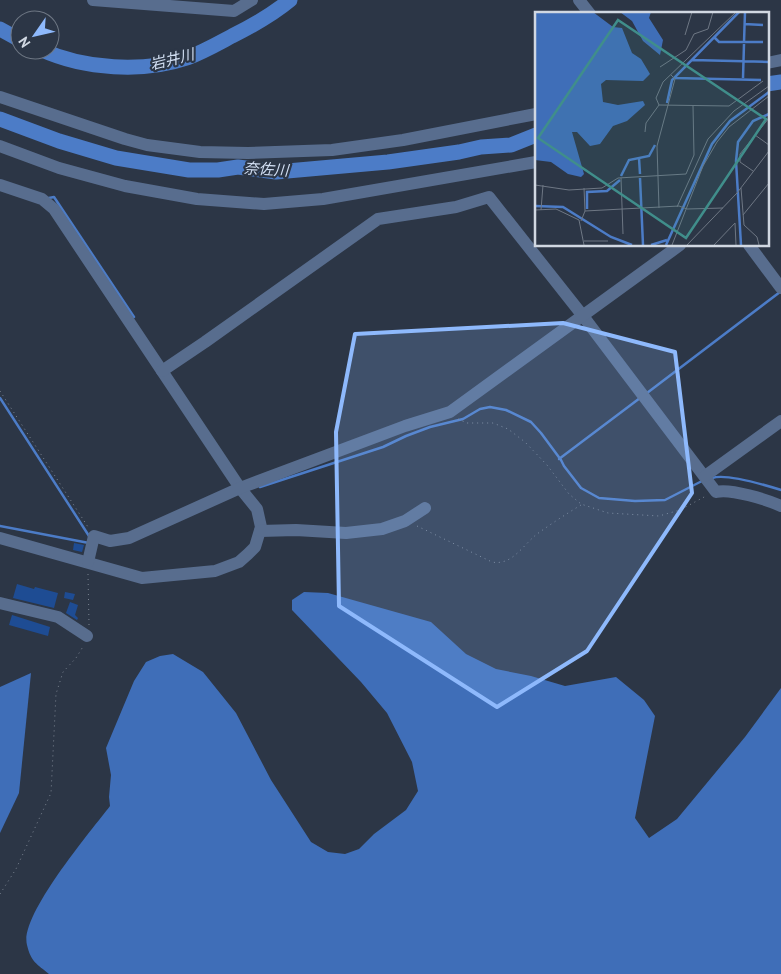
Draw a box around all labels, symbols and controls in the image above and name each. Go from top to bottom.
north arrow [10,10,60,60]
inset map [535,12,768,246]
text: N [14,33,34,51]
water label: 岩井川 [148,44,198,74]
water label: 奈佐川 [243,158,291,180]

